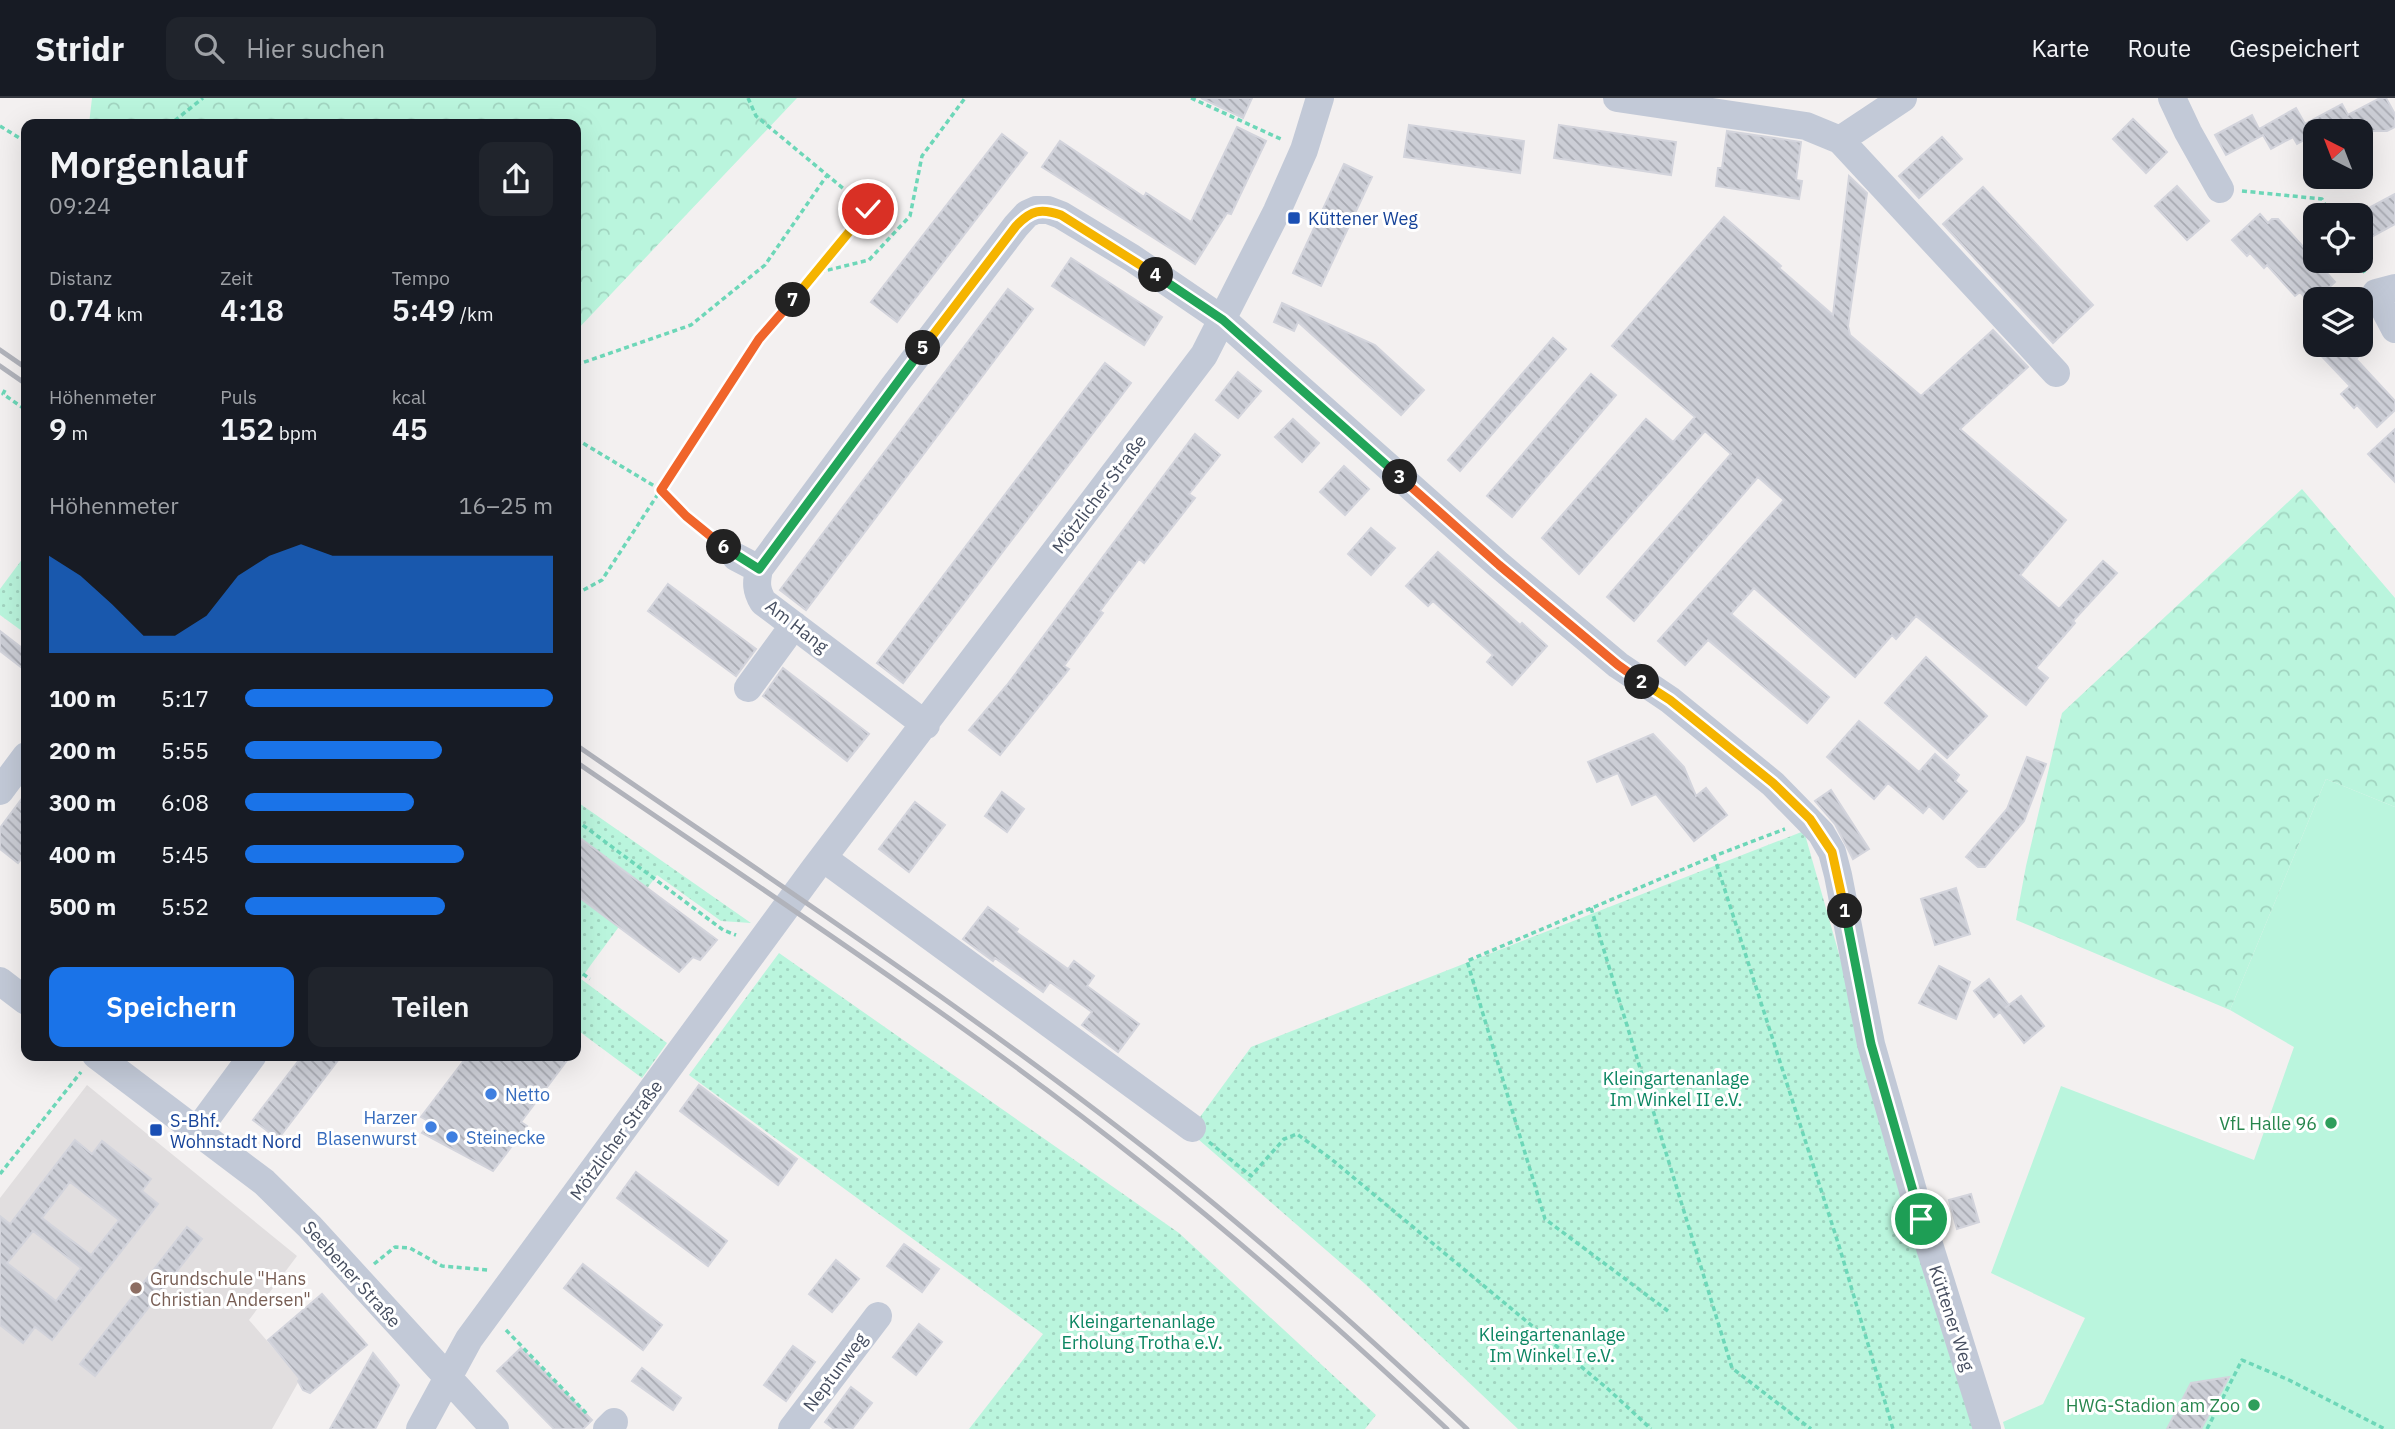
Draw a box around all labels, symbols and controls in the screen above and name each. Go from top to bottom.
search box [166,17,656,80]
text: Stridr [35,27,124,70]
icon: search [190,29,228,67]
text: Hier suchen [246,31,385,65]
text: Karte [2031,32,2090,64]
text: Route [2128,32,2191,64]
text: Gespeichert [2229,32,2360,64]
north arrow [2303,119,2373,189]
map controls [2303,119,2373,357]
text: Morgenlauf [49,139,248,188]
button: share [479,142,553,216]
pin [838,179,898,239]
text: 09:24 [49,190,111,220]
icon: check [849,190,887,228]
button: locate [2303,203,2373,273]
place label: Küttener Weg [1308,207,1418,230]
marker: Küttener Weg [1286,210,1302,226]
pin: 4 [1138,258,1174,292]
text: 4 [1150,262,1161,286]
text: Distanz [49,266,112,290]
text: Zeit [220,266,253,290]
text: Tempo [392,266,450,290]
pin: 7 [776,282,810,318]
text: 7 [787,287,798,311]
button: layers [2303,287,2373,357]
text: 0.74 [49,290,112,329]
text: 4:18 [220,290,284,329]
text: 5:49 [392,290,455,329]
text: km [112,302,143,326]
text: /km [455,302,494,326]
pin: 5 [906,330,940,366]
text: 5 [917,335,928,359]
text: Höhenmeter [49,385,156,409]
text: Puls [220,385,257,409]
text: kcal [392,385,426,409]
text: 9 [49,409,67,448]
text: 152 [220,409,274,448]
text: 45 [392,409,428,448]
text: m [67,421,88,445]
text: bpm [274,421,317,445]
street label: Mötzlicher Straße [1047,430,1151,558]
pin: 3 [1382,460,1418,494]
text: 3 [1394,464,1405,488]
text: Höhenmeter [49,490,179,520]
text: 16–25 m [459,490,553,520]
pin: 6 [706,530,742,564]
text: 6 [718,534,729,558]
street label: Am Hang [761,594,833,658]
pin: 2 [1624,664,1660,700]
text: 2 [1636,669,1647,693]
text: 100 m [49,683,116,713]
text: 5:17 [161,683,209,713]
text: 200 m [49,735,116,765]
text: 5:55 [161,735,209,765]
text: 300 m [49,787,116,817]
text: 6:08 [161,787,209,817]
text: 400 m [49,839,116,869]
text: 5:45 [161,839,209,869]
text: 500 m [49,891,116,921]
text: 5:52 [161,891,209,921]
pin: 1 [1828,894,1862,928]
text: 1 [1839,898,1850,922]
button: Speichern [49,967,294,1047]
button: Teilen [308,967,553,1047]
park label: Kleingartenanlage Im Winkel II e.V. [1603,1067,1749,1111]
street label: Mötzlicher Straße [565,1075,667,1205]
place label: Netto [505,1083,550,1106]
marker: Netto [483,1086,499,1102]
place label: Harzer Blasenwurst [316,1106,417,1150]
place label: S-Bhf. Wohnstadt Nord [170,1109,302,1153]
place label: VfL Halle 96 [2219,1112,2317,1135]
marker: VfL Halle 96 [2323,1115,2339,1131]
marker: Harzer Blasenwurst [423,1119,439,1135]
marker: S-Bhf. Wohnstadt Nord [148,1122,164,1138]
place label: Steinecke [466,1126,545,1149]
marker: Steinecke [444,1129,460,1145]
pin [1891,1189,1951,1249]
icon: arrive [1902,1200,1940,1238]
street label: Seebener Straße [298,1216,406,1332]
street label: Küttener Weg [1924,1262,1980,1374]
place label: Grundschule "Hans Christian Andersen" [150,1267,311,1311]
marker: Grundschule "Hans Christian Andersen" [128,1280,144,1296]
park label: Kleingartenanlage Erholung Trotha e.V. [1061,1310,1223,1354]
park label: Kleingartenanlage Im Winkel I e.V. [1479,1323,1625,1367]
street label: Neptunweg [798,1328,872,1416]
place label: HWG-Stadion am Zoo [2066,1394,2240,1417]
marker: HWG-Stadion am Zoo [2246,1397,2262,1413]

